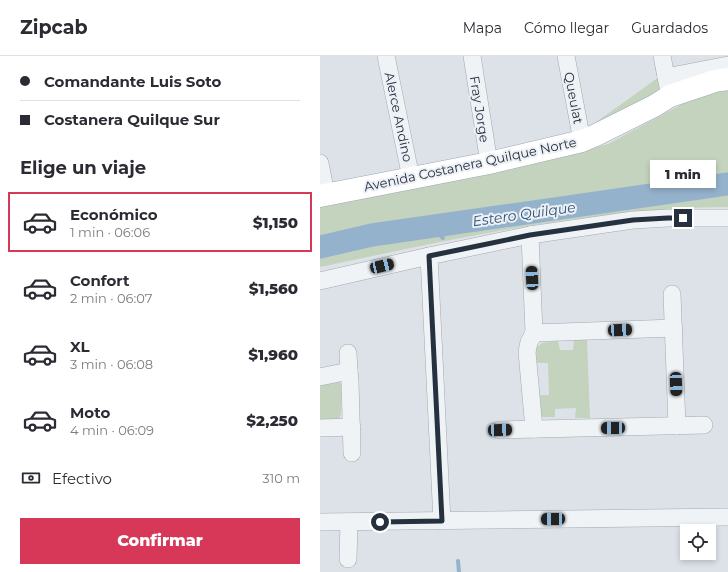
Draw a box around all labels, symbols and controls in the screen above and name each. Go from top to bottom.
text: Zipcab [20,16,88,39]
text: Mapa [463,19,502,37]
text: Cómo llegar [524,19,609,37]
text: Guardados [631,19,708,37]
street label: Alerce Andino [382,71,416,163]
street label: Queulat [561,71,587,125]
text: Comandante Luis Soto [44,72,221,91]
street label: Fray Jorge [467,75,493,144]
text: Costanera Quilque Sur [44,110,220,129]
street label: Avenida Costanera Quilque Norte [362,134,578,194]
text: Elige un viaje [20,157,146,179]
callout: 1 min [650,160,716,188]
text: 1 min [665,166,701,182]
water label: Estero Quilque [471,198,577,230]
icon: car [22,204,58,240]
text: Económico [70,205,158,224]
route end [674,209,692,227]
text: $1,150 [253,213,298,232]
text: 1 min · 06:06 [70,224,150,240]
car [369,257,395,275]
car [525,266,539,290]
icon: car [22,270,58,306]
text: Confort [70,271,130,290]
text: $1,560 [249,279,298,298]
text: 2 min · 06:07 [70,290,152,306]
car [608,323,632,337]
icon: car [22,336,58,372]
text: XL [70,337,89,356]
text: $1,960 [248,345,298,364]
text: 3 min · 06:08 [70,356,153,372]
car [670,372,682,396]
icon: car [22,402,58,438]
text: Moto [70,403,110,422]
text: $2,250 [246,411,298,430]
text: 4 min · 06:09 [70,422,154,438]
car [601,422,625,434]
car [488,424,512,436]
icon: cash [20,467,42,489]
text: Efectivo [52,469,112,488]
text: 310 m [262,470,300,486]
route start [371,513,389,531]
car [541,513,565,525]
button: Confirmar [20,518,300,564]
map controls [680,524,716,560]
button: locate [680,524,716,560]

